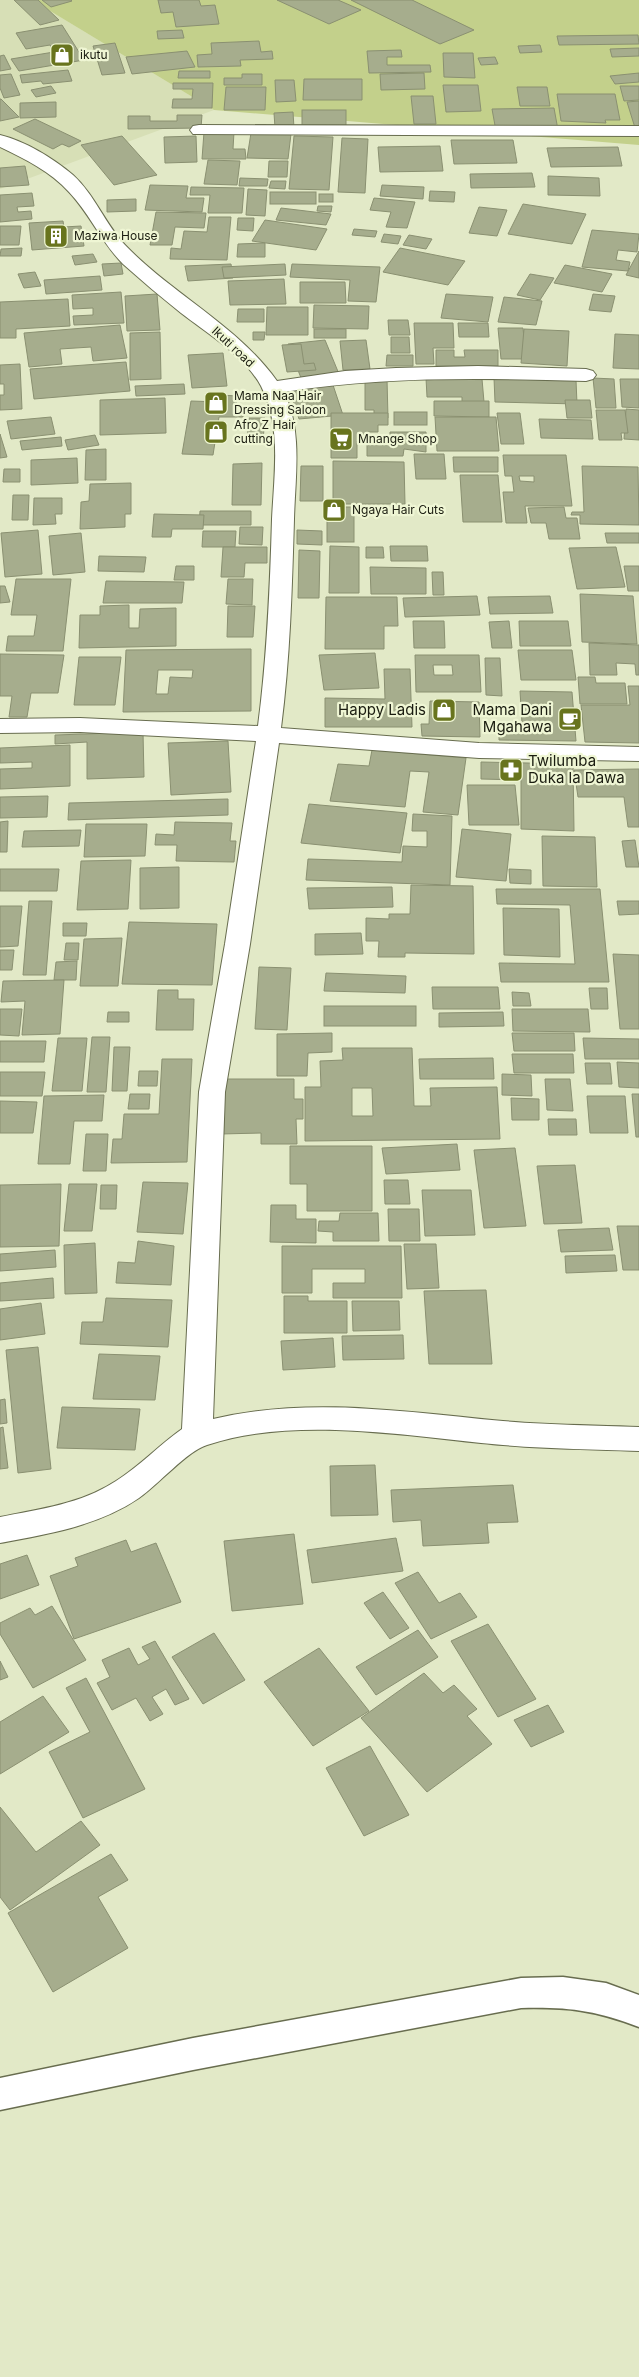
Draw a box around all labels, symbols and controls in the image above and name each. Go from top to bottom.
shop icon: ikutu [49,42,75,68]
place label: ikutu [80,47,108,62]
building icon: Maziwa House [43,223,69,249]
place label: Maziwa House [74,228,158,243]
street label: Ikuti road [209,323,258,370]
place label: Mama Naa Hair Dressing Saloon [234,388,326,417]
shop icon: Mama Naa Hair Dressing Saloon [203,390,229,416]
place label: Afro Z Hair cutting [234,417,296,446]
shop icon: Afro Z Hair cutting [203,419,229,445]
supermarket icon: Mnange Shop [328,426,354,452]
place label: Mnange Shop [358,431,437,446]
shop icon: Ngaya Hair Cuts [321,497,347,523]
place label: Ngaya Hair Cuts [352,502,444,517]
shop icon: Happy Ladis [431,697,457,723]
place label: Happy Ladis [338,700,426,719]
place label: Mama Dani Mgahawa [473,700,552,736]
cafe icon: Mama Dani Mgahawa [557,706,583,732]
place label: Twilumba Duka la Dawa [528,751,625,787]
pharmacy icon: Twilumba Duka la Dawa [498,757,524,783]

